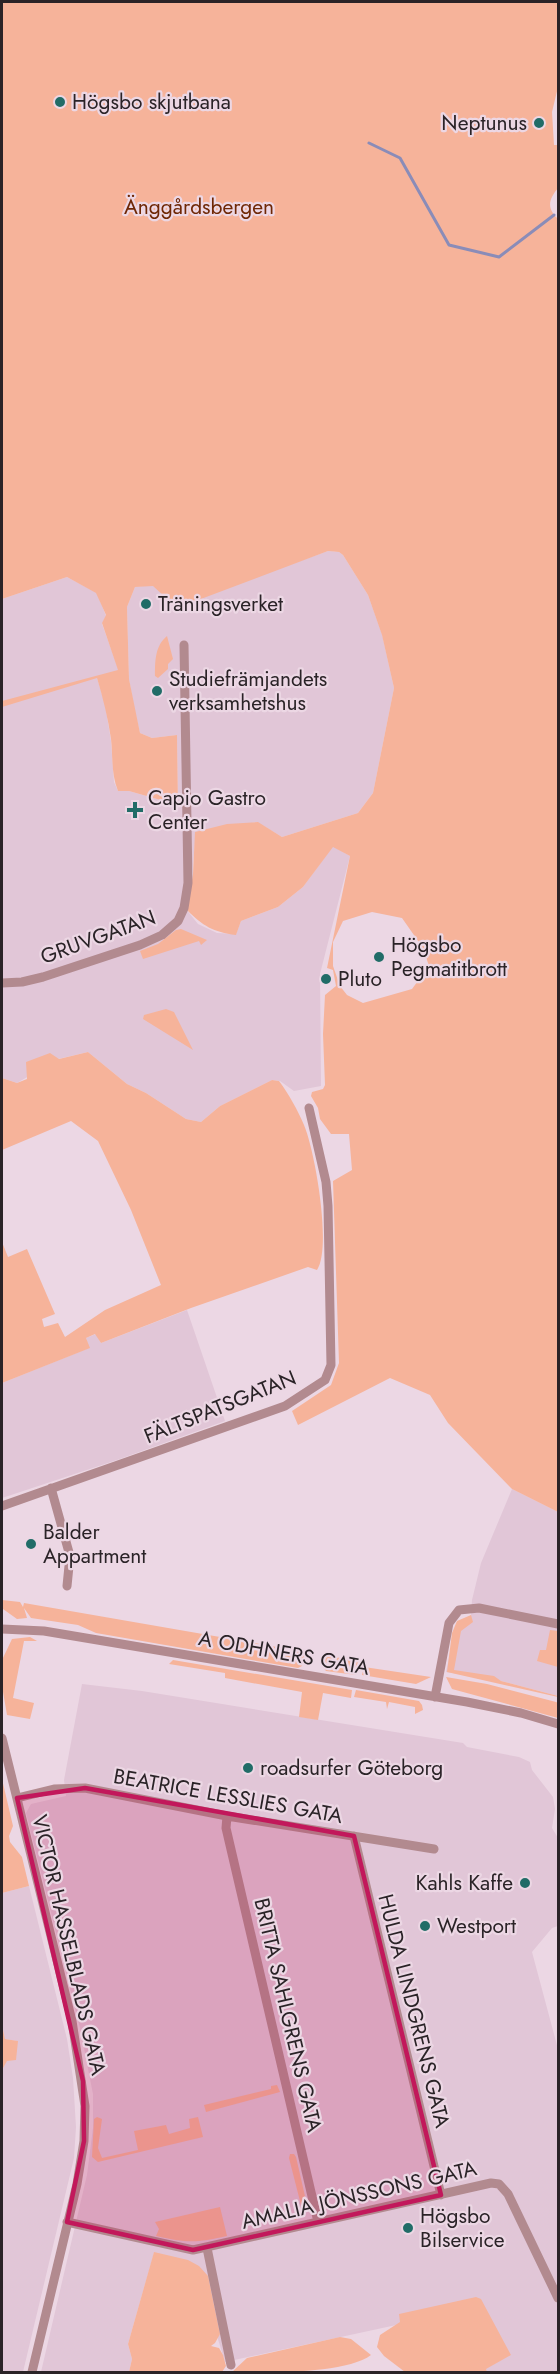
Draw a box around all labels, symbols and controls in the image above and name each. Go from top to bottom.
place label: Högsbo skjutbana [72,87,231,117]
marker: Högsbo skjutbana [53,95,67,109]
place label: Neptunus [441,108,527,138]
marker: Neptunus [532,116,546,130]
park label: Änggårdsbergen [124,192,274,222]
place label: Träningsverket [158,589,283,619]
marker: Träningsverket [139,597,153,611]
place label: Studiefrämjandets verksamhetshus [169,664,327,718]
marker: Studiefrämjandets verksamhetshus [150,684,164,698]
place label: Capio Gastro Center [148,783,266,837]
marker: Capio Gastro Center [126,801,144,819]
street label: GRUVGATAN [36,902,160,972]
place label: Högsbo Pegmatitbrott [391,930,507,984]
marker: Högsbo Pegmatitbrott [372,950,386,964]
place label: Pluto [338,964,382,994]
marker: Pluto [319,972,333,986]
street label: FÄLTSPATSGATAN [139,1363,301,1451]
place label: Balder Appartment [43,1517,146,1571]
marker: Balder Appartment [24,1537,38,1551]
street label: A ODHNERS GATA [196,1623,372,1683]
place label: roadsurfer Göteborg [260,1753,443,1783]
street label: BEATRICE LESSLIES GATA [111,1761,345,1831]
marker: roadsurfer Göteborg [241,1761,255,1775]
street label: VICTOR HASSELBLADS GATA [24,1812,114,2078]
place label: Kahls Kaffe [416,1868,513,1898]
marker: Kahls Kaffe [518,1876,532,1890]
street label: HULDA LINDGRENS GATA [370,1891,458,2131]
street label: BRITTA SAHLGRENS GATA [246,1895,330,2135]
place label: Westport [437,1911,516,1941]
marker: Westport [418,1919,432,1933]
street label: AMALIA JÖNSSONS GATA [238,2153,480,2237]
place label: Högsbo Bilservice [420,2201,505,2255]
marker: Högsbo Bilservice [401,2221,415,2235]

